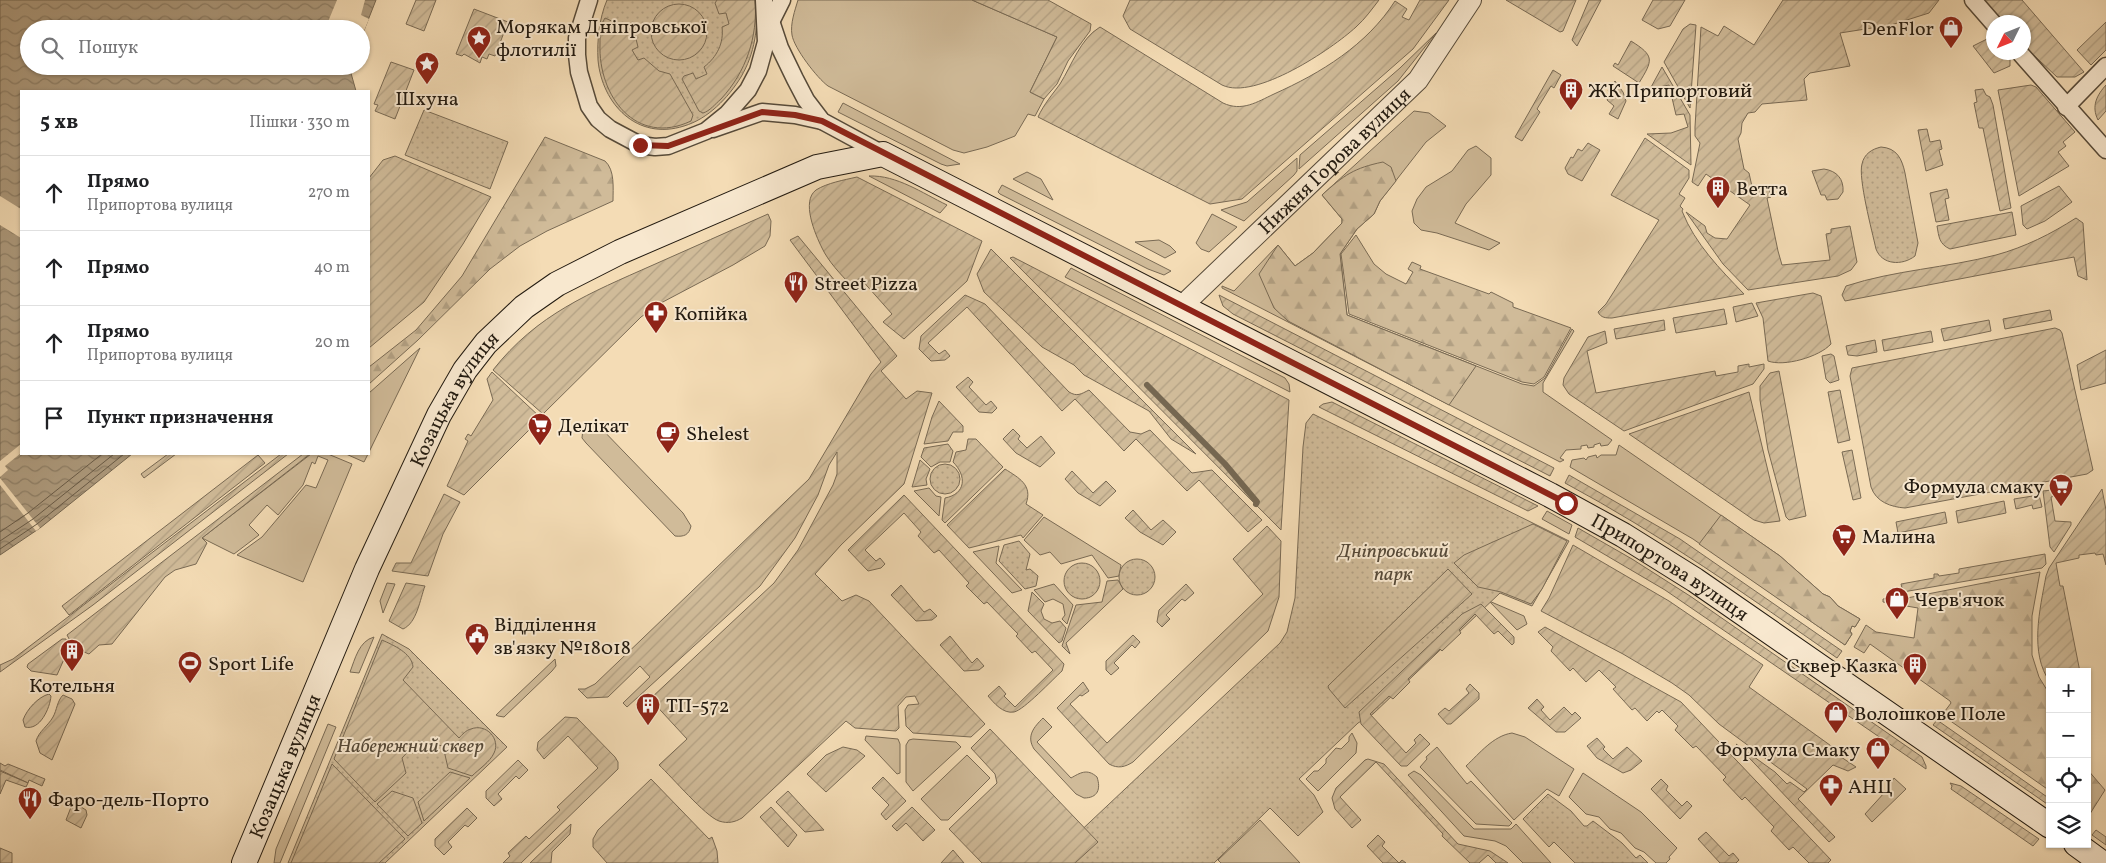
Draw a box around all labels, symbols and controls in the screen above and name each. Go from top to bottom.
place label: Морякам Дніпровської флотилії [496,14,707,65]
shop icon: DenFlor [1938,15,1964,49]
north arrow [1986,15,2031,60]
place label: DenFlor [1862,16,1934,44]
search box [20,20,370,75]
place icon: Морякам Дніпровської флотилії [466,25,492,59]
icon: search [38,34,66,62]
text: Пошук [78,35,138,61]
place icon: Шхуна [414,51,440,85]
building icon: ЖК Припортовий [1558,77,1584,111]
place label: ЖК Припортовий [1588,78,1752,106]
street label: Нижня Горова вулиця [1253,82,1418,242]
place label: Шхуна [395,86,459,114]
text: 5 хв [40,108,78,137]
text: Пішки · 330 m [249,112,350,134]
route end [629,134,652,157]
text: Прямо [87,169,149,195]
building icon: Ветта [1705,175,1731,209]
place label: Ветта [1736,176,1788,204]
icon: ahead [40,179,68,207]
text: 270 m [308,182,350,204]
text: Припортова вулиця [87,195,233,217]
icon: ahead [40,254,68,282]
text: Прямо [87,255,149,281]
text: 40 m [314,257,350,279]
restaurant icon: Street Pizza [783,270,809,304]
place label: Street Pizza [814,271,918,299]
pharmacy icon: Копійка [643,300,669,334]
place label: Копійка [674,301,748,329]
text: Прямо [87,319,149,345]
street label: Козацька вулиця [404,326,506,472]
icon: ahead [40,329,68,357]
text: 20 m [315,332,350,354]
text: Припортова вулиця [87,345,233,367]
icon: arrive [40,404,68,432]
text: Пункт призначення [87,405,273,431]
supermarket icon: Делікат [527,412,553,446]
place label: Делікат [558,413,629,441]
cafe icon: Shelest [655,420,681,454]
place label: Shelest [686,421,749,449]
supermarket icon: Формула смаку [2048,473,2074,507]
place label: Формула смаку [1904,474,2044,502]
route start [1555,492,1578,515]
street label: Припортова вулиця [1585,508,1754,629]
supermarket icon: Малина [1831,523,1857,557]
place label: Малина [1862,524,1936,552]
park label: Дніпровський парк [1335,538,1449,589]
shop icon: Черв'ячок [1884,586,1910,620]
place label: Черв'ячок [1914,587,2005,615]
place label: Відділення зв'язку №18018 [494,612,631,663]
public building icon: Відділення зв'язку №18018 [464,622,490,656]
building icon: Котельня [59,638,85,672]
sports icon: Sport Life [177,650,203,684]
place label: Sport Life [208,651,294,679]
building icon: Сквер Казка [1902,652,1928,686]
place label: Сквер Казка [1786,653,1898,681]
map controls [2046,668,2091,848]
button: + [2046,668,2091,713]
place label: Котельня [29,673,115,701]
street label: Козацька вулиця [244,690,329,843]
building icon: ТП-572 [635,692,661,726]
place label: ТП-572 [666,693,729,721]
shop icon: Волошкове Поле [1823,700,1849,734]
place label: Волошкове Поле [1854,701,2006,729]
button: − [2046,713,2091,758]
park label: Набережний сквер [337,733,484,761]
shop icon: Формула Смаку [1865,736,1891,770]
place label: Формула Смаку [1716,737,1860,765]
button: locate [2046,758,2091,803]
pharmacy icon: АНЦ [1818,773,1844,807]
place label: АНЦ [1848,774,1893,802]
restaurant icon: Фаро-дель-Порто [17,786,43,820]
place label: Фаро-дель-Порто [48,787,209,815]
button: layers [2046,803,2091,848]

